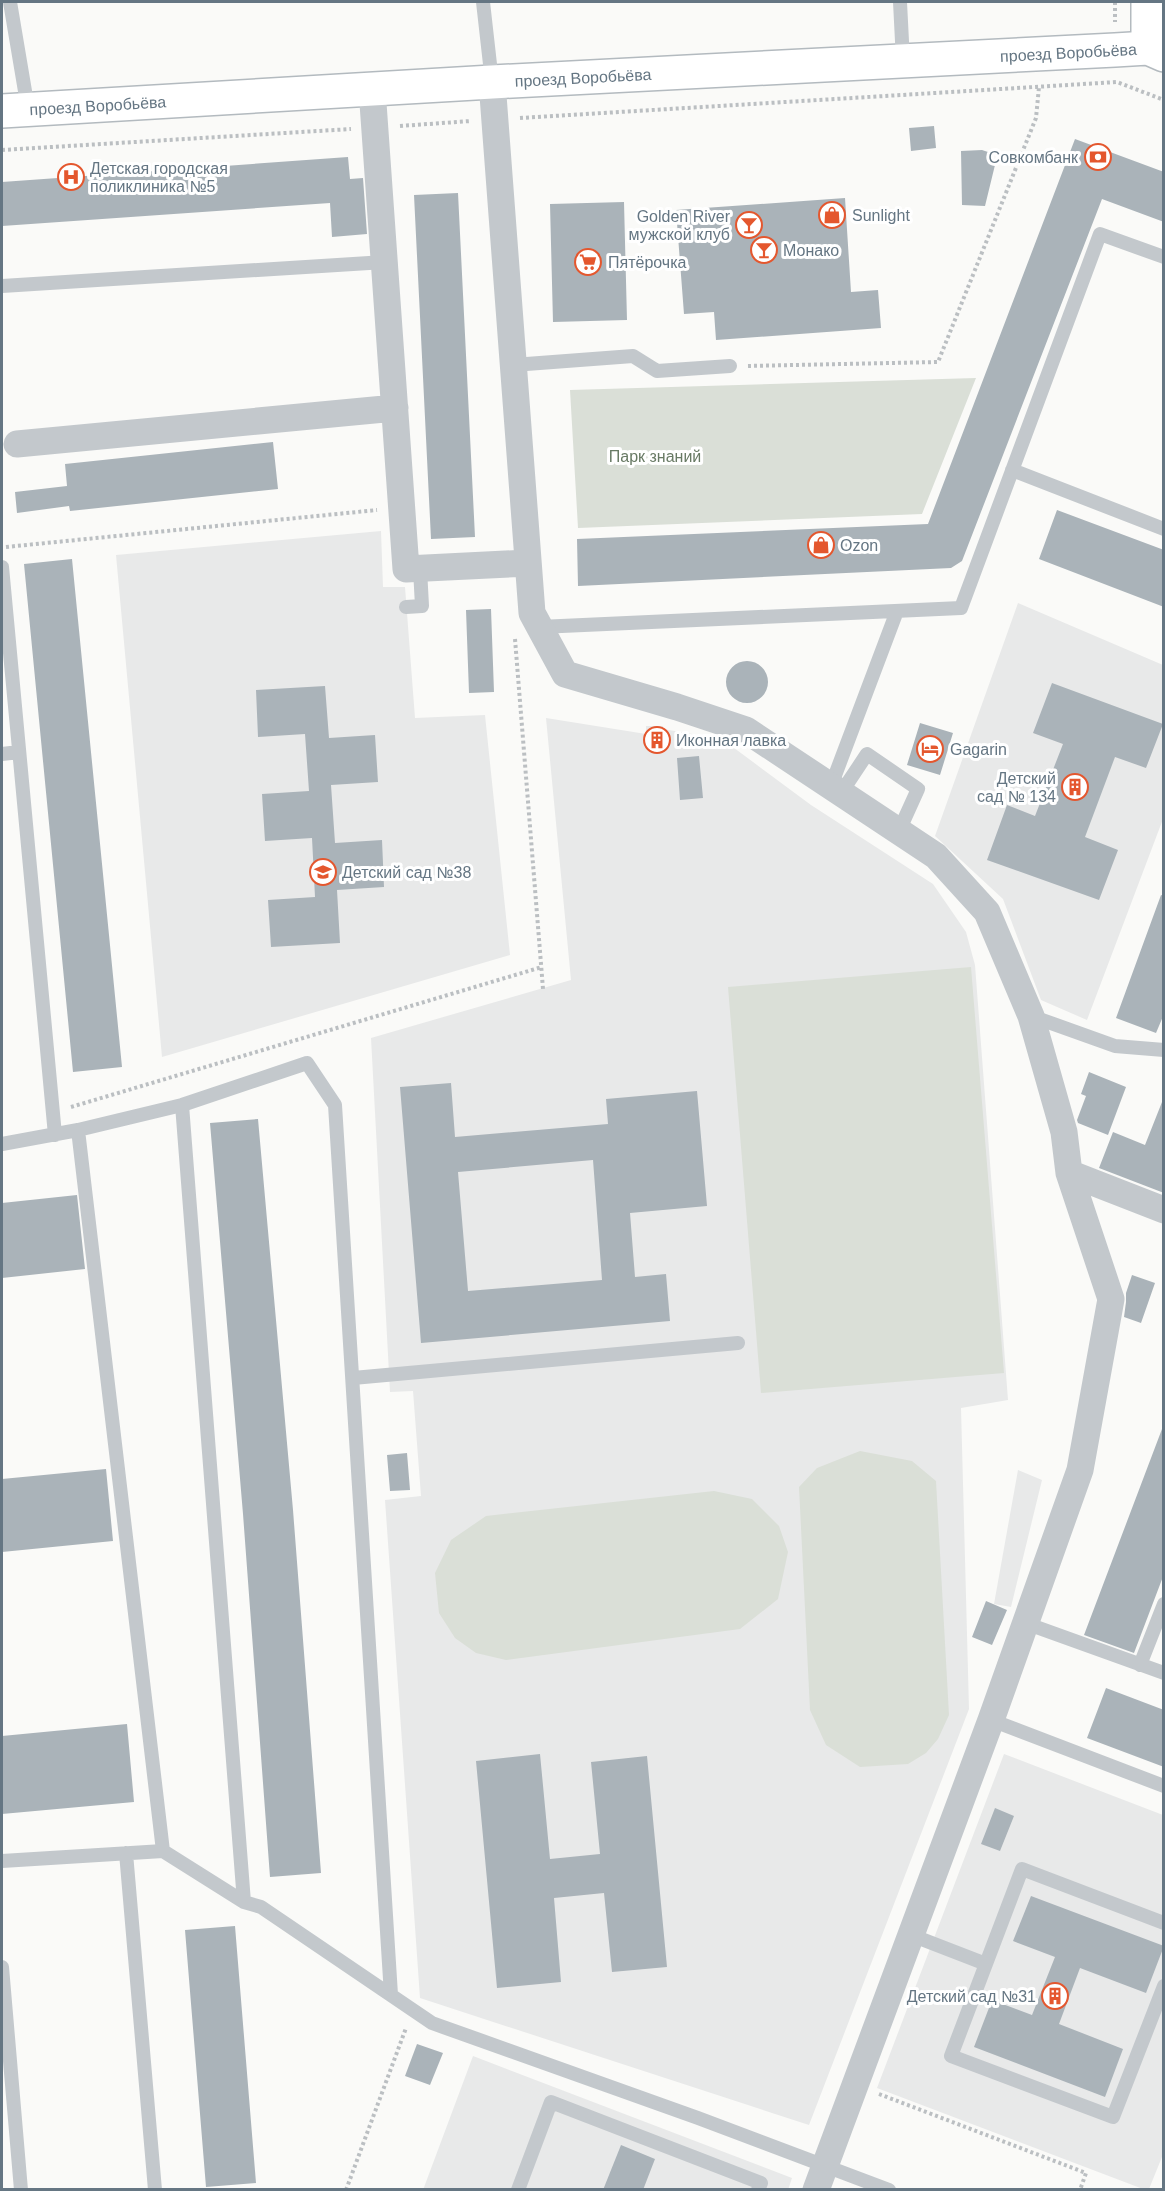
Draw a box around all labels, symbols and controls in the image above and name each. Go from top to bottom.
street label: проезд Воробьёва [1000,41,1137,65]
street label: проезд Воробьёва [514,66,652,90]
street label: проезд Воробьёва [29,93,167,118]
bank icon: Совкомбанк [1083,142,1113,172]
place label: Совкомбанк [989,149,1079,166]
place label: Детская городская поликлиника №5 [90,160,228,195]
hospital icon: Детская городская поликлиника №5 [56,162,86,192]
shop icon: Sunlight [817,200,847,230]
place label: Sunlight [852,207,910,224]
place label: Golden River мужской клуб [629,208,731,243]
bar icon: Golden River мужской клуб [734,210,764,240]
bar icon: Монако [749,235,779,265]
place label: Монако [783,242,839,259]
supermarket icon: Пятёрочка [573,247,603,277]
place label: Пятёрочка [608,254,687,271]
park label: Парк знаний [609,448,701,465]
shop icon: Ozon [806,530,836,560]
place label: Ozon [840,537,878,554]
building icon: Иконная лавка [642,725,672,755]
place label: Иконная лавка [676,732,786,749]
hotel icon: Gagarin [915,734,945,764]
place label: Gagarin [950,741,1007,758]
place label: Детский сад № 134 [977,770,1056,805]
building icon: Детский сад № 134 [1060,772,1090,802]
school or university icon: Детский сад №38 [308,857,338,887]
place label: Детский сад №38 [342,864,471,881]
building icon: Детский сад №31 [1040,1981,1070,2011]
place label: Детский сад №31 [907,1988,1036,2005]

